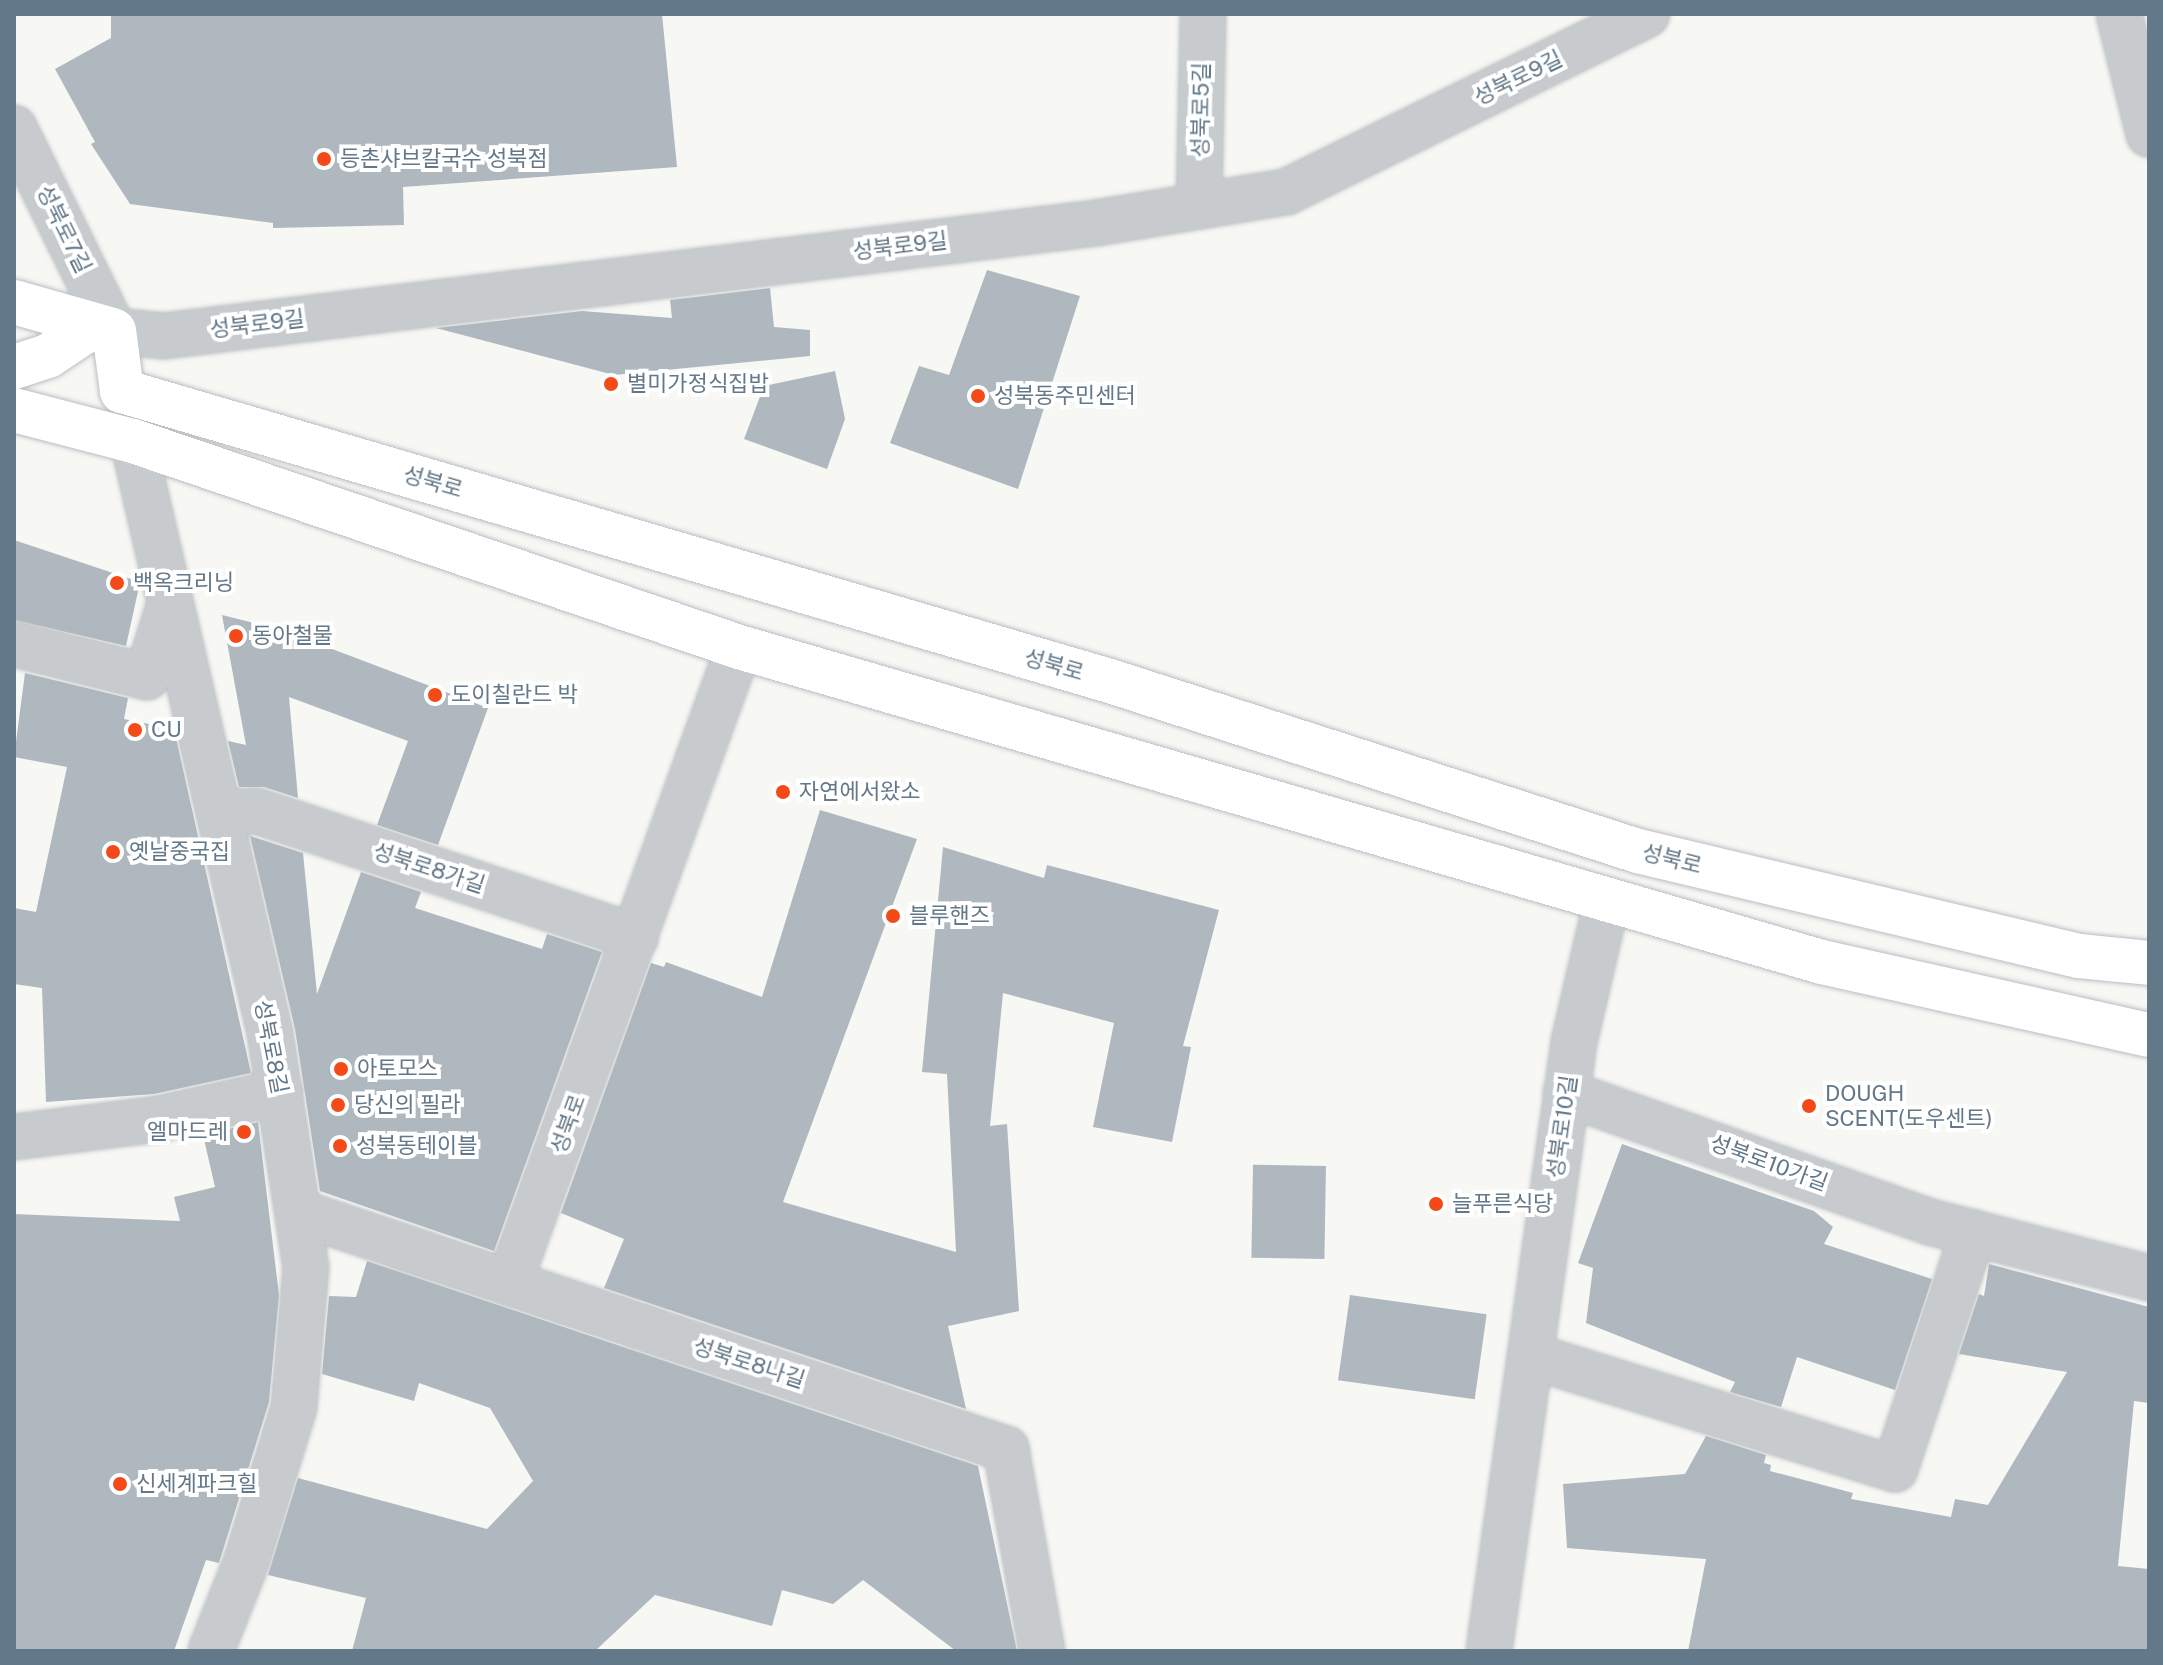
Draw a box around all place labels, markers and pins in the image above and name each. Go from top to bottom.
place label: 등촌샤브칼국수 성북점 [340,146,548,172]
marker: 등촌샤브칼국수 성북점 [315,150,333,168]
place label: 별미가정식집밥 [627,371,769,397]
marker: 별미가정식집밥 [602,375,620,393]
place label: 성북동주민센터 [994,383,1136,409]
marker: 성북동주민센터 [969,387,987,405]
place label: 백옥크리닝 [133,570,234,596]
marker: 백옥크리닝 [108,574,126,592]
place label: 동아철물 [252,623,333,649]
marker: 동아철물 [227,627,245,645]
place label: 도이칠란드 박 [451,682,578,708]
marker: 도이칠란드 박 [426,686,444,704]
place label: CU [151,717,182,743]
marker: CU [126,721,144,739]
place label: 자연에서왔소 [799,779,920,805]
marker: 자연에서왔소 [774,783,792,801]
place label: 옛날중국집 [129,839,230,865]
marker: 옛날중국집 [104,843,122,861]
place label: 블루핸즈 [909,903,990,929]
marker: 블루핸즈 [884,907,902,925]
place label: 아토모스 [357,1056,438,1082]
marker: 아토모스 [332,1060,350,1078]
place label: DOUGH SCENT(도우센트) [1825,1080,1992,1132]
place label: 당신의 필라 [354,1092,461,1118]
marker: 당신의 필라 [329,1096,347,1114]
marker: DOUGH SCENT(도우센트) [1800,1097,1818,1115]
place label: 엘마드레 [147,1119,228,1145]
marker: 엘마드레 [235,1123,253,1141]
place label: 성북동테이블 [356,1133,477,1159]
marker: 성북동테이블 [331,1137,349,1155]
place label: 늘푸른식당 [1452,1191,1553,1217]
marker: 늘푸른식당 [1427,1195,1445,1213]
place label: 신세계파크힐 [136,1471,257,1497]
marker: 신세계파크힐 [111,1475,129,1493]

